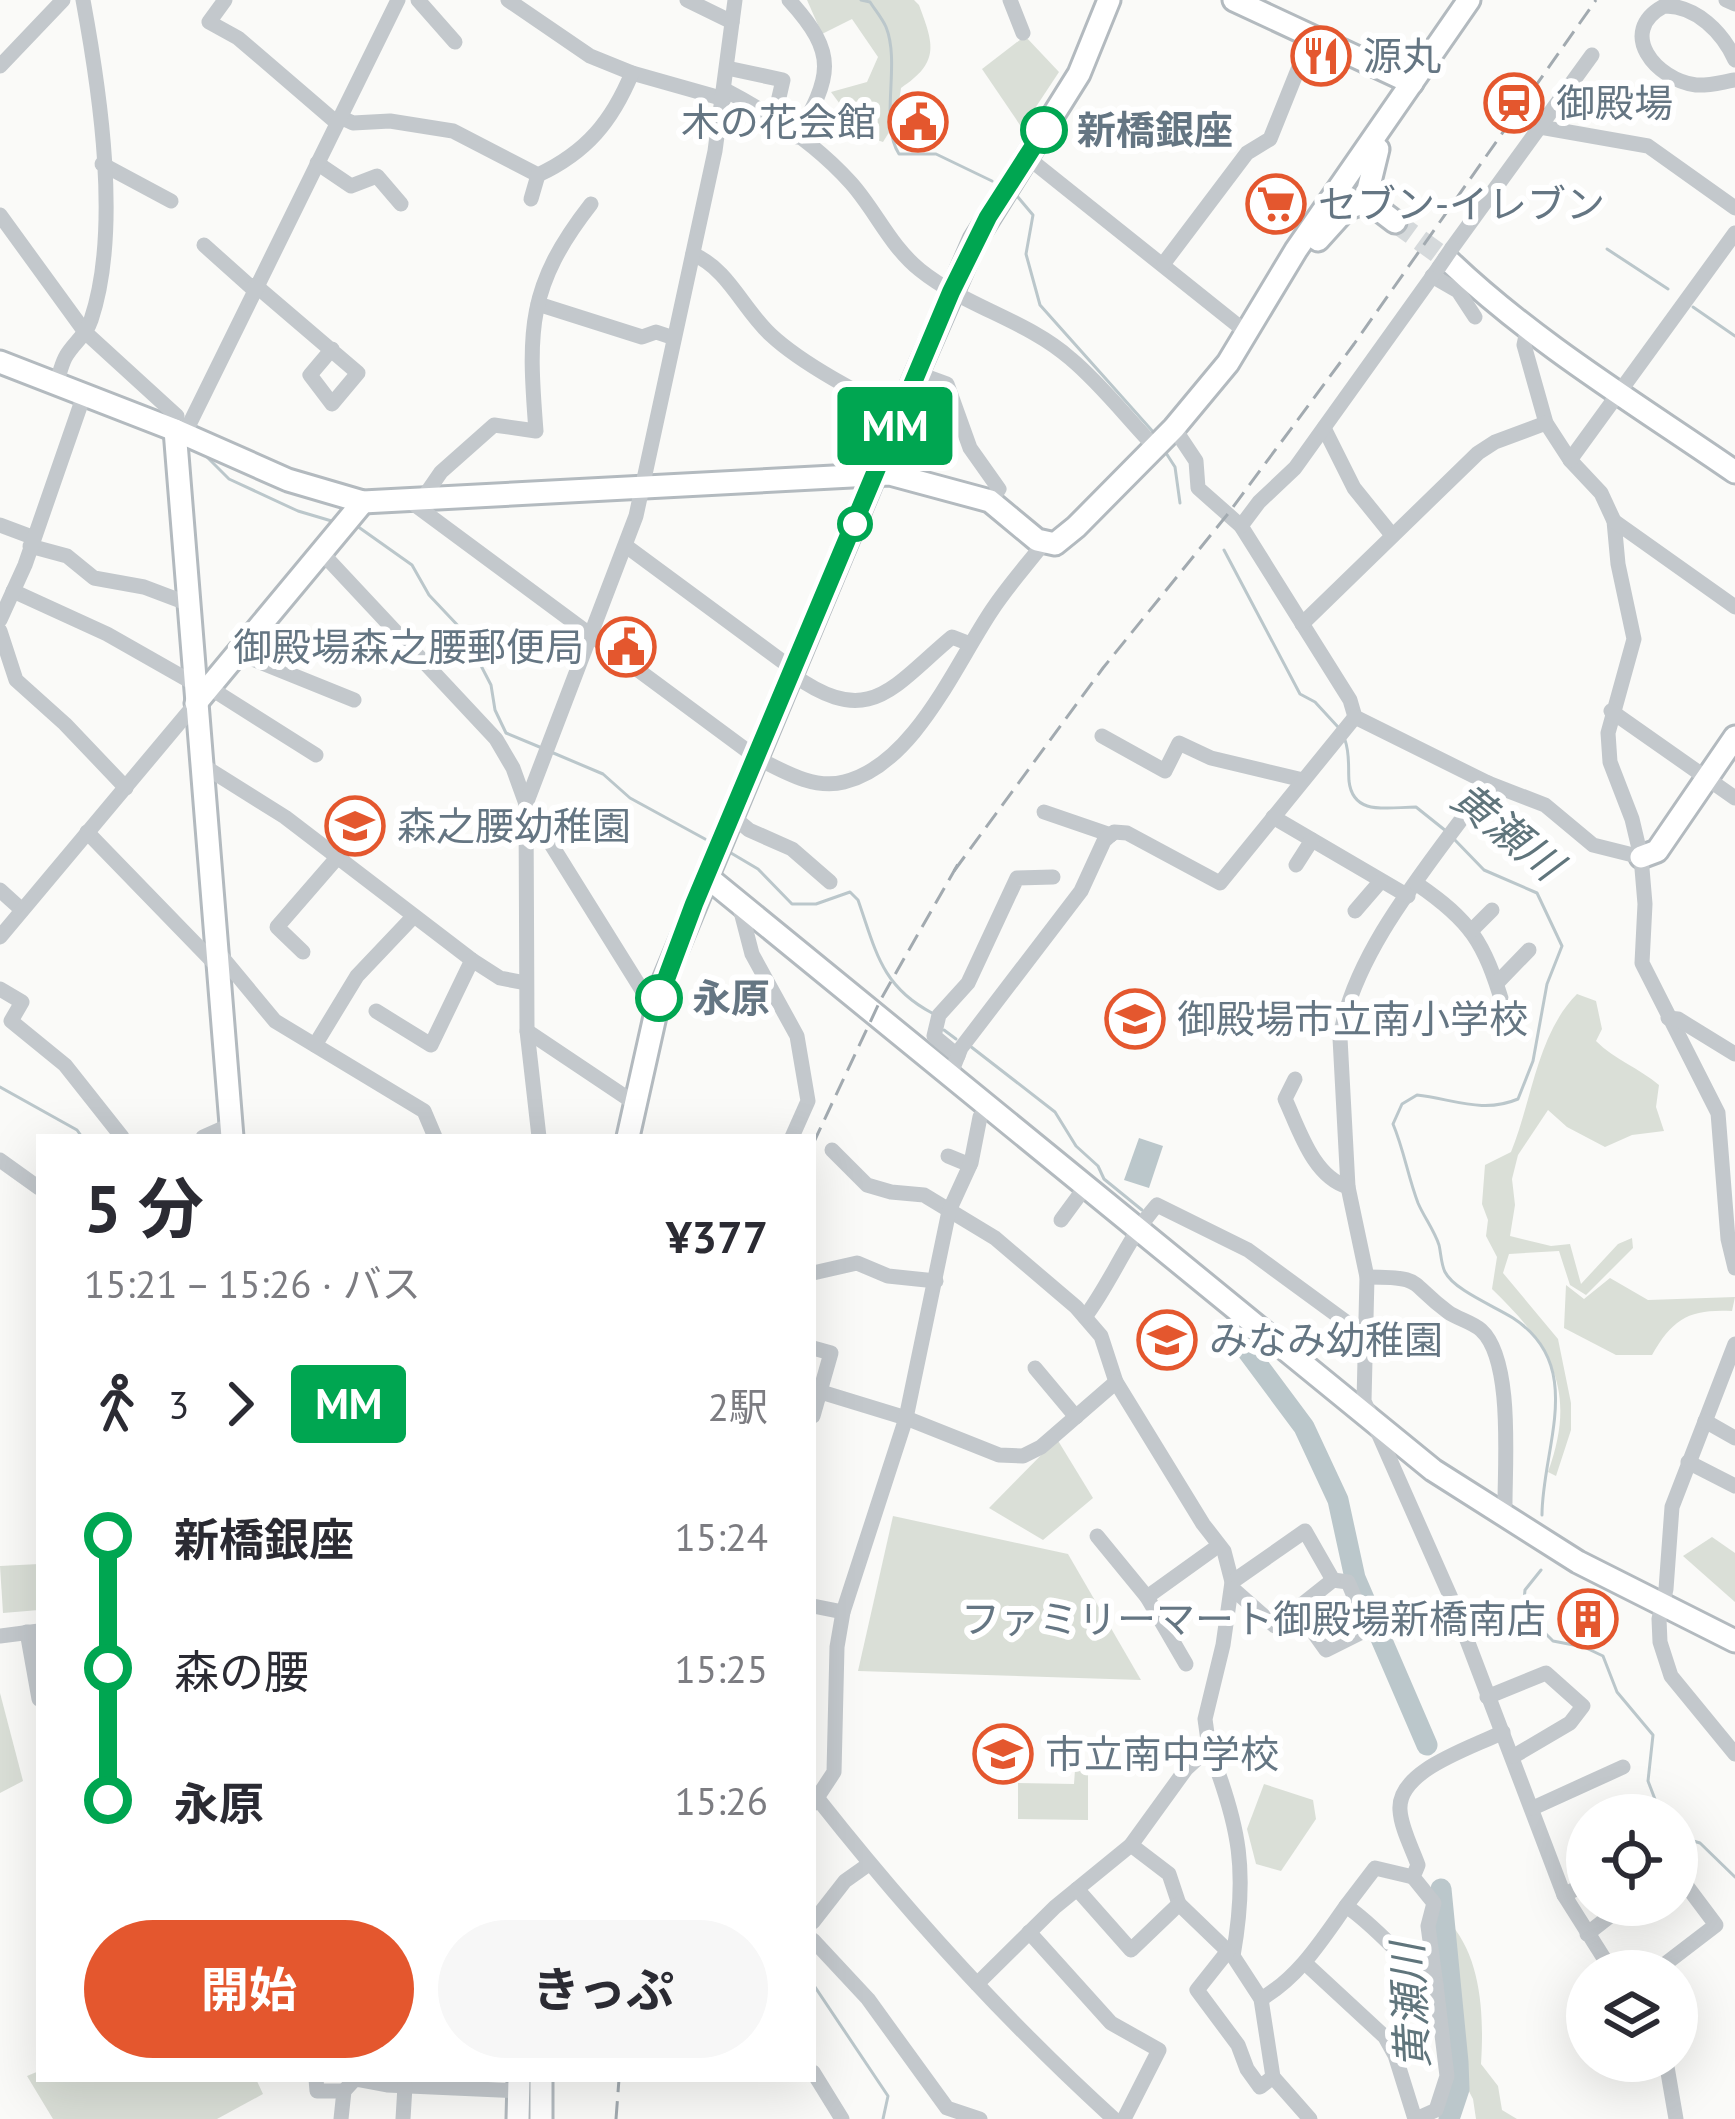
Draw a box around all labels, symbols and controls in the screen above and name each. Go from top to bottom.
restaurant icon: 源丸 [1290,25,1352,87]
place label: 源丸 [1363,30,1441,81]
station icon: 御殿場 [1483,72,1545,134]
place label: 御殿場 [1556,77,1673,128]
public building icon: 木の花会館 [887,91,949,153]
place label: 木の花会館 [681,96,876,147]
place label: 新橋銀座 [1077,104,1233,155]
marker: 新橋銀座 [1022,108,1066,152]
supermarket icon: セブン-イレブン [1245,173,1307,235]
place label: セブン-イレブン [1318,178,1605,229]
line badge: MM [841,387,949,465]
text: MM [861,398,929,453]
unlabelled marker [839,508,871,540]
public building icon: 御殿場森之腰郵便局 [595,616,657,678]
place label: 御殿場森之腰郵便局 [233,621,584,672]
water label: 黄瀬川 [1441,770,1577,894]
school or university icon: 森之腰幼稚園 [324,795,386,857]
place label: 森之腰幼稚園 [397,800,631,851]
place label: 永原 [692,972,770,1023]
marker: 永原 [637,976,681,1020]
school or university icon: 御殿場市立南小学校 [1104,988,1166,1050]
place label: 御殿場市立南小学校 [1177,993,1528,1044]
text: 5 分 [84,1165,204,1250]
text: ¥377 [666,1207,768,1265]
text: 15:21 – 15:26 · バス [84,1258,421,1309]
school or university icon: みなみ幼稚園 [1136,1309,1198,1371]
place label: みなみ幼稚園 [1209,1314,1443,1365]
icon: walk [84,1371,150,1437]
icon: forward [207,1371,273,1437]
text: MM [315,1376,382,1431]
text: 3 [168,1379,189,1430]
text: 2駅 [708,1381,768,1432]
text: 新橋銀座 [174,1510,354,1568]
text: 15:24 [674,1511,768,1562]
building icon: ファミリーマート御殿場新橋南店 [1557,1588,1619,1650]
place label: ファミリーマート御殿場新橋南店 [961,1593,1546,1644]
text: 森の腰 [174,1642,309,1700]
text: 15:25 [674,1643,768,1694]
school or university icon: 市立南中学校 [972,1723,1034,1785]
place label: 市立南中学校 [1045,1728,1279,1779]
text: 永原 [174,1774,264,1832]
text: 15:26 [674,1775,768,1826]
map controls [1566,1794,1698,2082]
button: locate [1566,1794,1698,1926]
button: 開始 [84,1920,414,2058]
button: きっぷ [438,1920,768,2058]
water label: 黄瀬川 [1379,1938,1440,2070]
button: layers [1566,1950,1698,2082]

